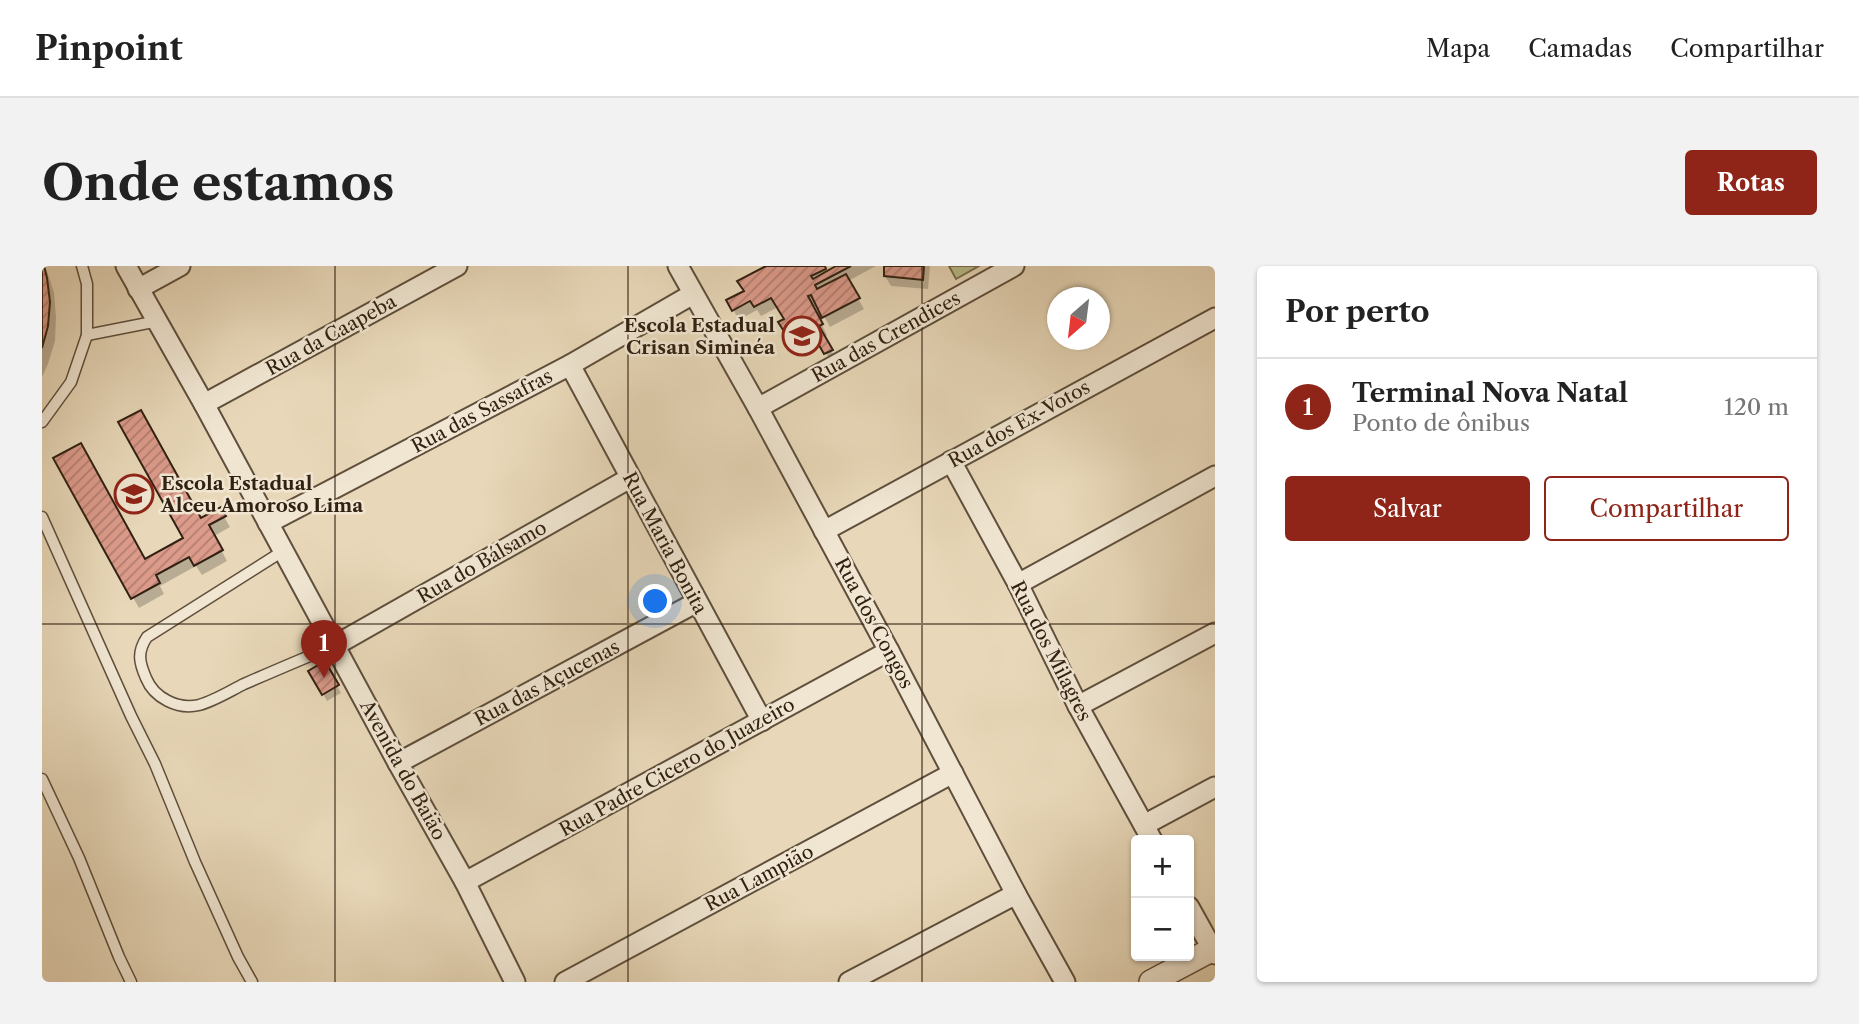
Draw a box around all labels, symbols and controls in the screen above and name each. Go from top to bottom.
text: Pinpoint [35,28,183,69]
text: Mapa [1426,34,1490,63]
text: Camadas [1528,34,1632,63]
text: Compartilhar [1670,34,1824,63]
button: Rotas [1685,150,1817,215]
text: Onde estamos [42,152,394,213]
street label: Rua das Crendices [808,287,964,387]
north arrow [1047,287,1110,350]
street label: Rua da Caapeba [262,290,400,380]
text: Por perto [1285,293,1430,330]
place label: Escola Estadual Crisan Siminéa [624,314,776,359]
school or university icon: Escola Estadual Crisan Siminéa [781,315,823,357]
street label: Rua das Sassafras [408,364,556,458]
street label: Rua dos Ex-Votos [944,375,1094,473]
text: Terminal Nova Natal [1352,377,1628,409]
text: 1 [1303,393,1313,421]
text: 120 m [1724,393,1789,421]
text: Ponto de ônibus [1352,409,1530,437]
street label: Rua Maria Bonita [618,468,712,618]
place label: Escola Estadual Alceu Amoroso Lima [160,472,364,517]
school or university icon: Escola Estadual Alceu Amoroso Lima [113,473,155,515]
button: Salvar [1285,476,1530,541]
button: Compartilhar [1544,476,1789,541]
street label: Rua do Bálsamo [413,516,551,608]
street label: Rua dos Congos [830,554,918,692]
street label: Rua dos Milagres [1006,577,1096,725]
your location [638,584,672,618]
pin: 1 [301,620,347,678]
street label: Rua das Açucenas [470,635,624,731]
street label: Rua Padre Cicero do Juazeiro [555,693,799,841]
street label: Avenida do Baião [355,695,451,844]
map controls [1131,835,1194,961]
button: + [1131,835,1194,898]
street label: Rua Lampião [701,840,817,916]
button: − [1131,898,1194,961]

